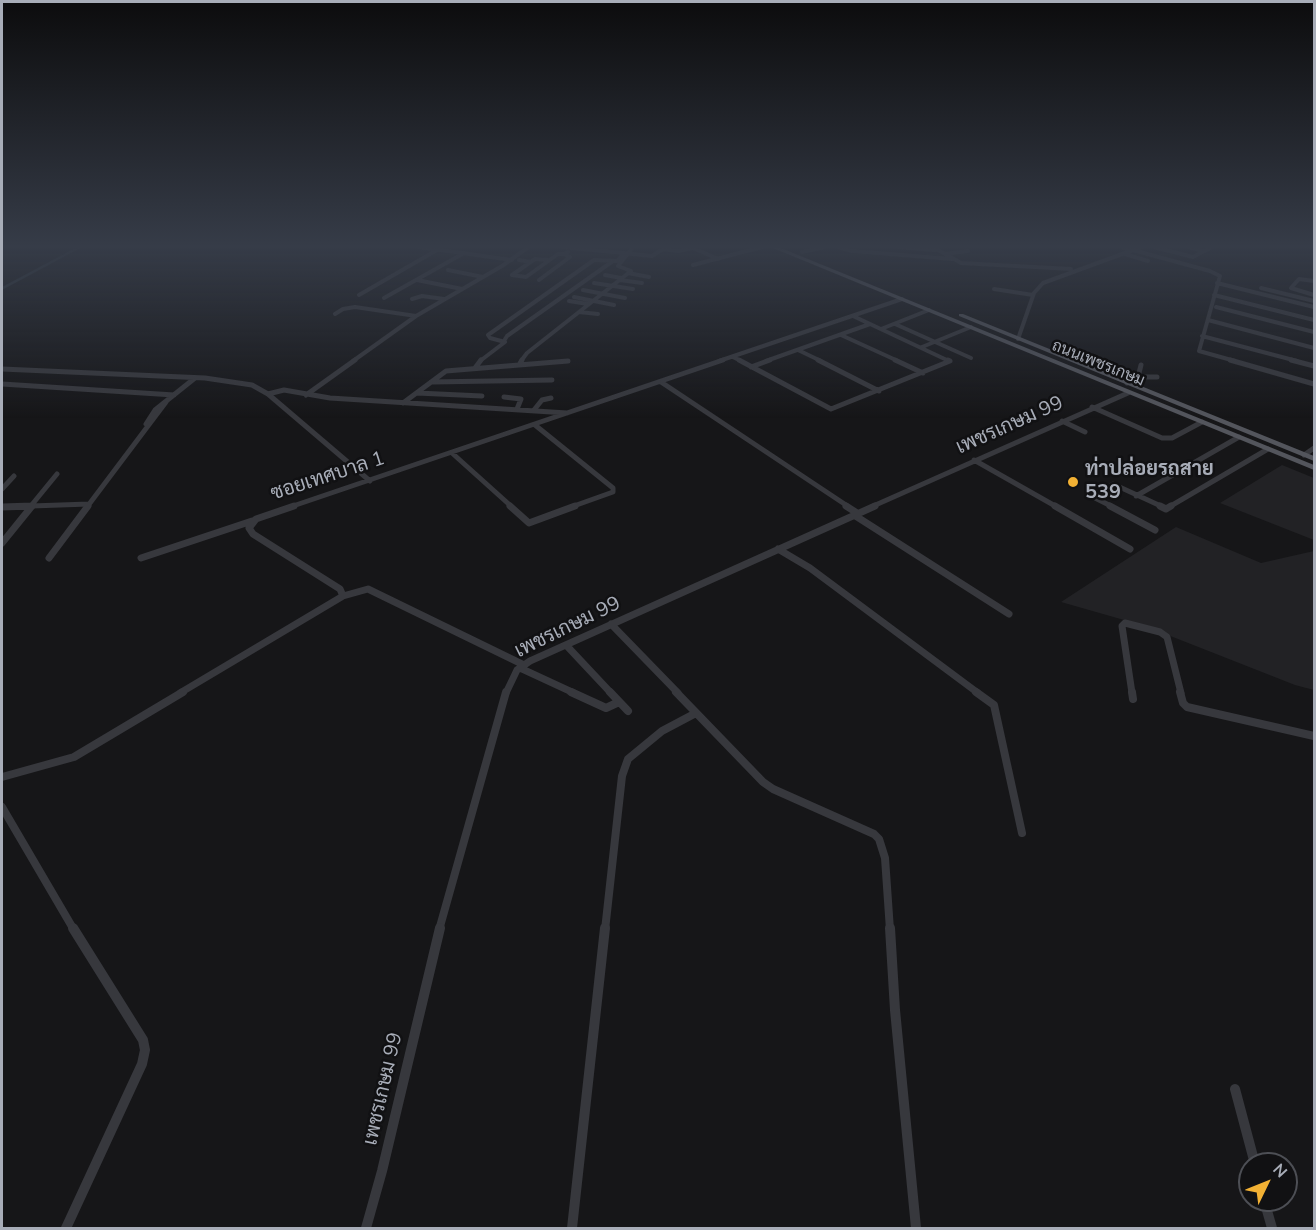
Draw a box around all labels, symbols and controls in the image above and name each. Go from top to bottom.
street label: ถนนเพชรเกษม [1049,337,1147,391]
street label: เพชรเกษม 99 [953,392,1067,460]
street label: ซอยเทศบาล 1 [268,447,388,507]
place label: ท่าปล่อยรถสาย 539 [1085,458,1214,505]
marker: ท่าปล่อยรถสาย 539 [1066,475,1080,489]
street label: เพชรเกษม 99 [511,592,625,664]
street label: เพชรเกษม 99 [359,1030,409,1148]
north arrow [1238,1152,1298,1212]
text: N [1268,1159,1292,1183]

